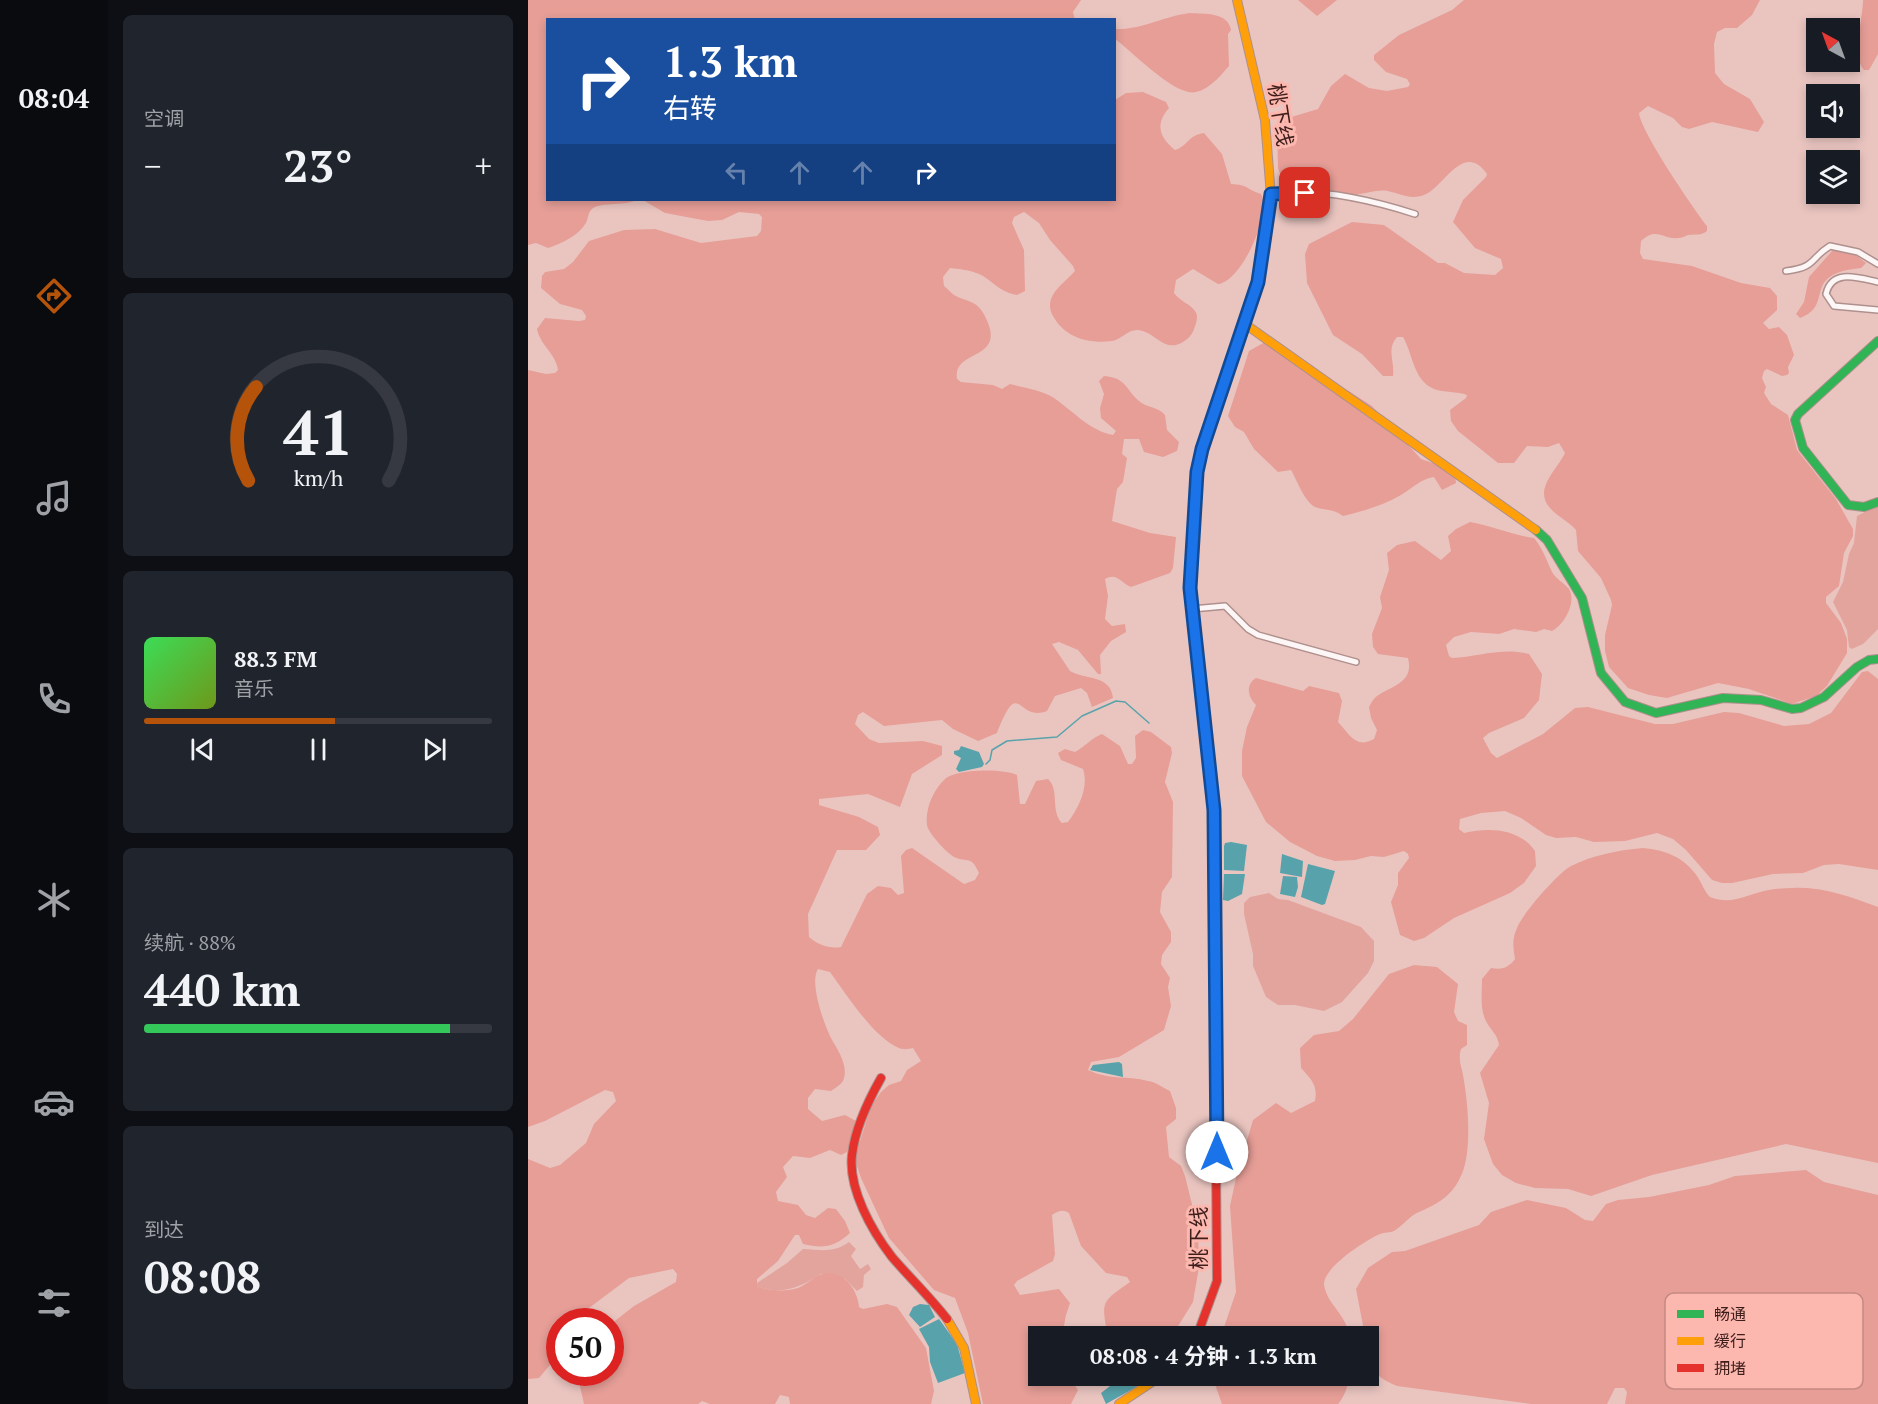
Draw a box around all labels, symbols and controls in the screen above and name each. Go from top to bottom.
north arrow [1806,18,1860,72]
map controls [1806,18,1860,204]
text: 1.3 km [663,33,798,89]
icon: right [564,42,642,120]
text: 08:04 [19,80,89,116]
street label: 桃下线 [1262,82,1300,148]
button: sound [1806,84,1860,138]
text: 右转 [663,90,717,126]
text: 空调 [144,105,184,132]
text: 23° [283,135,353,195]
text: − [144,144,162,187]
text: + [474,144,492,187]
button: layers [1806,150,1860,204]
icon: left [720,156,753,189]
icon: ahead [783,156,816,189]
icon: ahead [846,156,879,189]
icon: right [909,156,942,189]
pin [1279,167,1330,218]
icon: arrive [1288,176,1321,209]
icon: directions [33,275,75,317]
text: 41 [283,390,353,473]
text: km/h [293,465,343,493]
icon: music [33,477,75,519]
text: 88.3 FM [234,644,317,673]
text: 音乐 [234,675,274,702]
icon: phone [33,678,75,720]
icon: previous [186,733,219,766]
icon: pause [302,733,335,766]
icon: next [418,733,451,766]
icon: climate [33,879,75,921]
text: 续航 · 88% [144,929,236,956]
text: 440 km [144,959,300,1019]
icon: car [33,1081,75,1123]
position arrow [1185,1120,1249,1184]
street label: 桃下线 [1184,1207,1212,1270]
text: 到达 [144,1216,184,1243]
text: 08:08 [144,1246,261,1306]
icon: filters [33,1282,75,1324]
legend [1665,1293,1863,1389]
text: 畅通 [1714,1303,1746,1325]
speed limit sign: 50 [546,1308,624,1386]
text: 缓行 [1714,1330,1746,1352]
text: 08:08 · 4 分钟 · 1.3 km [1090,1341,1317,1370]
text: 拥堵 [1714,1357,1746,1379]

